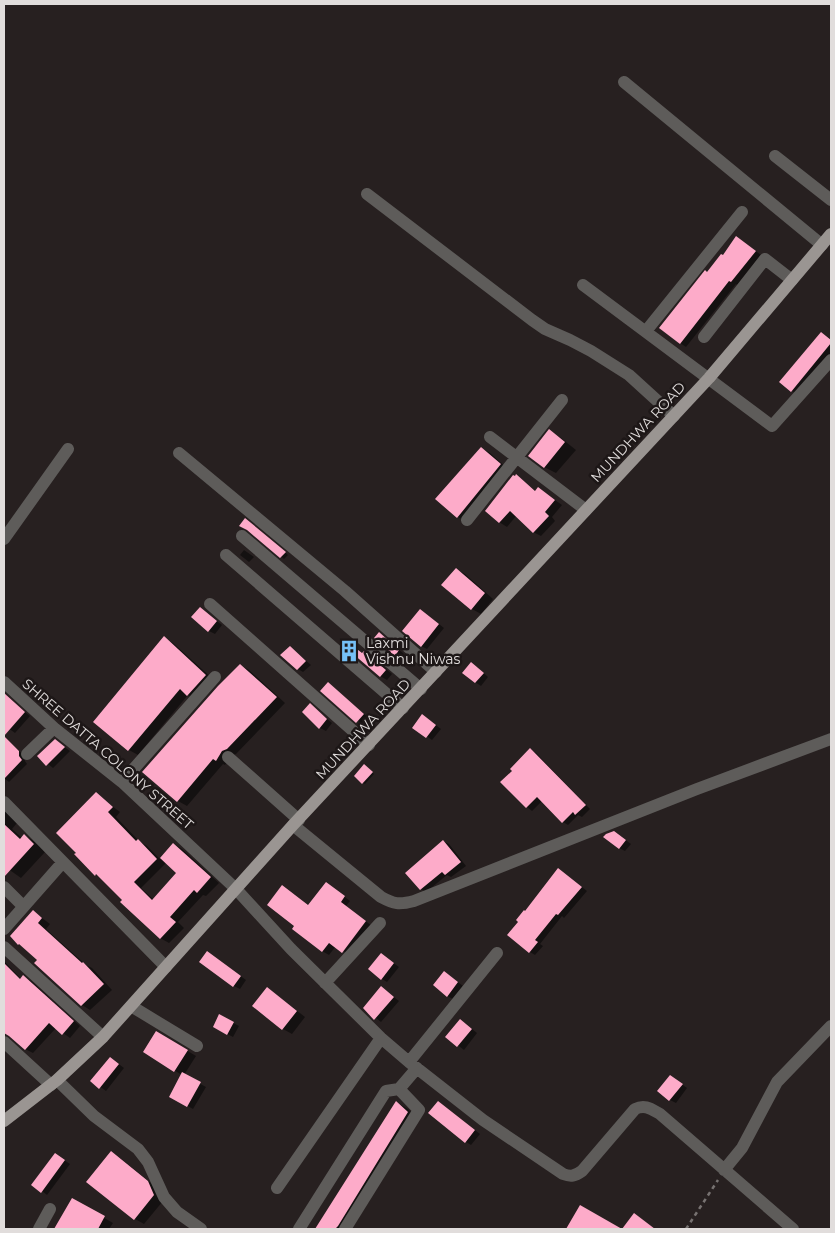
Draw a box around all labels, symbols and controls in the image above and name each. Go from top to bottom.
street label: MUNDHWA ROAD [587,378,689,486]
place label: Laxmi Vishnu Niwas [366,634,461,668]
building icon: Laxmi Vishnu Niwas [336,638,362,664]
street label: SHREE DATTA COLONY STREET [19,675,197,833]
street label: MUNDHWA ROAD [312,675,414,783]

